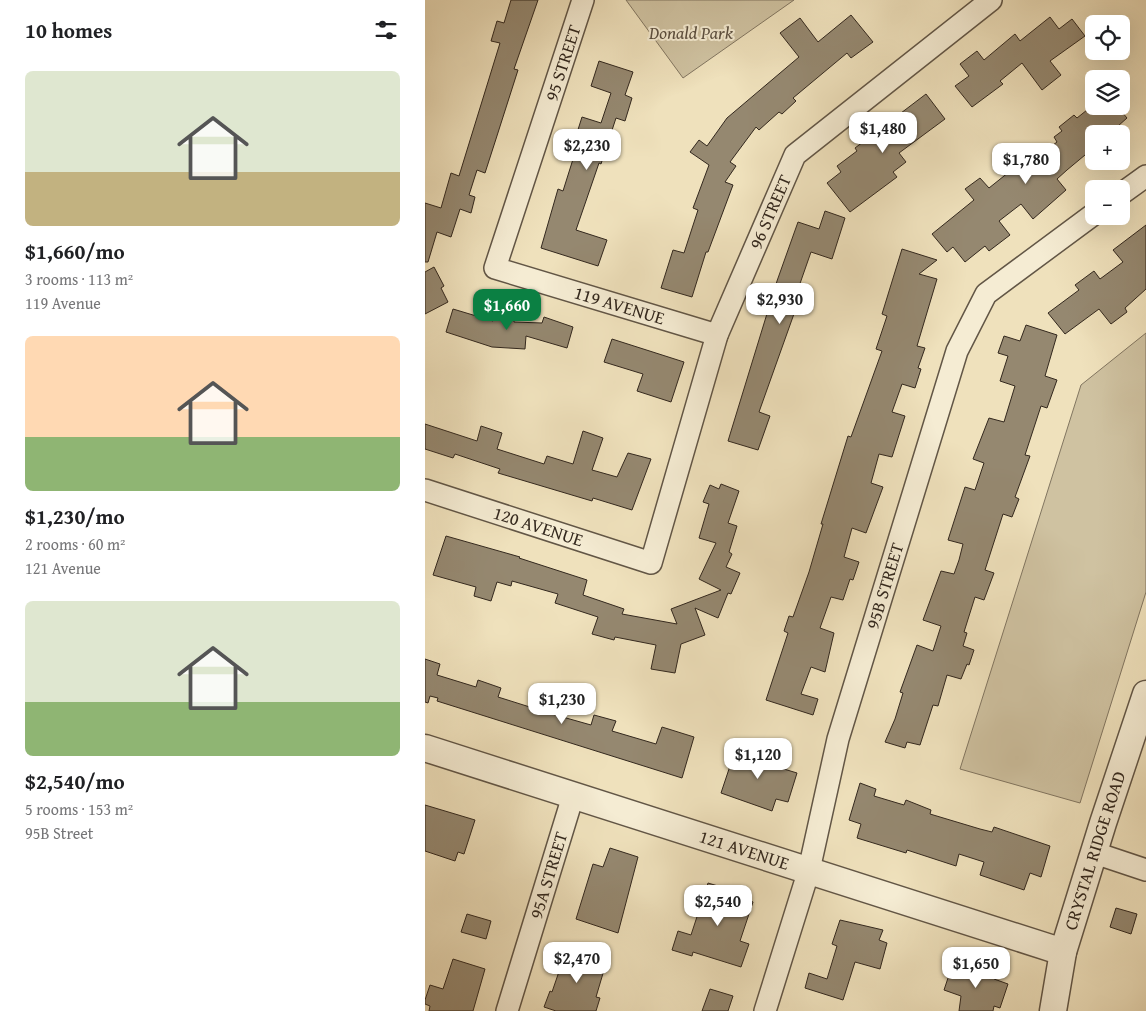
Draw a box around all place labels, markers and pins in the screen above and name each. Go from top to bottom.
pin: $1,480 [842,112,924,154]
pin: $2,230 [546,128,628,171]
pin: $1,780 [985,142,1067,185]
pin: $2,930 [739,282,821,325]
pin: $1,660 [466,288,548,331]
pin: $1,230 [521,682,603,725]
pin: $1,120 [717,738,799,780]
pin: $2,540 [677,884,759,927]
pin: $2,470 [536,942,618,984]
pin: $1,650 [935,946,1017,989]

